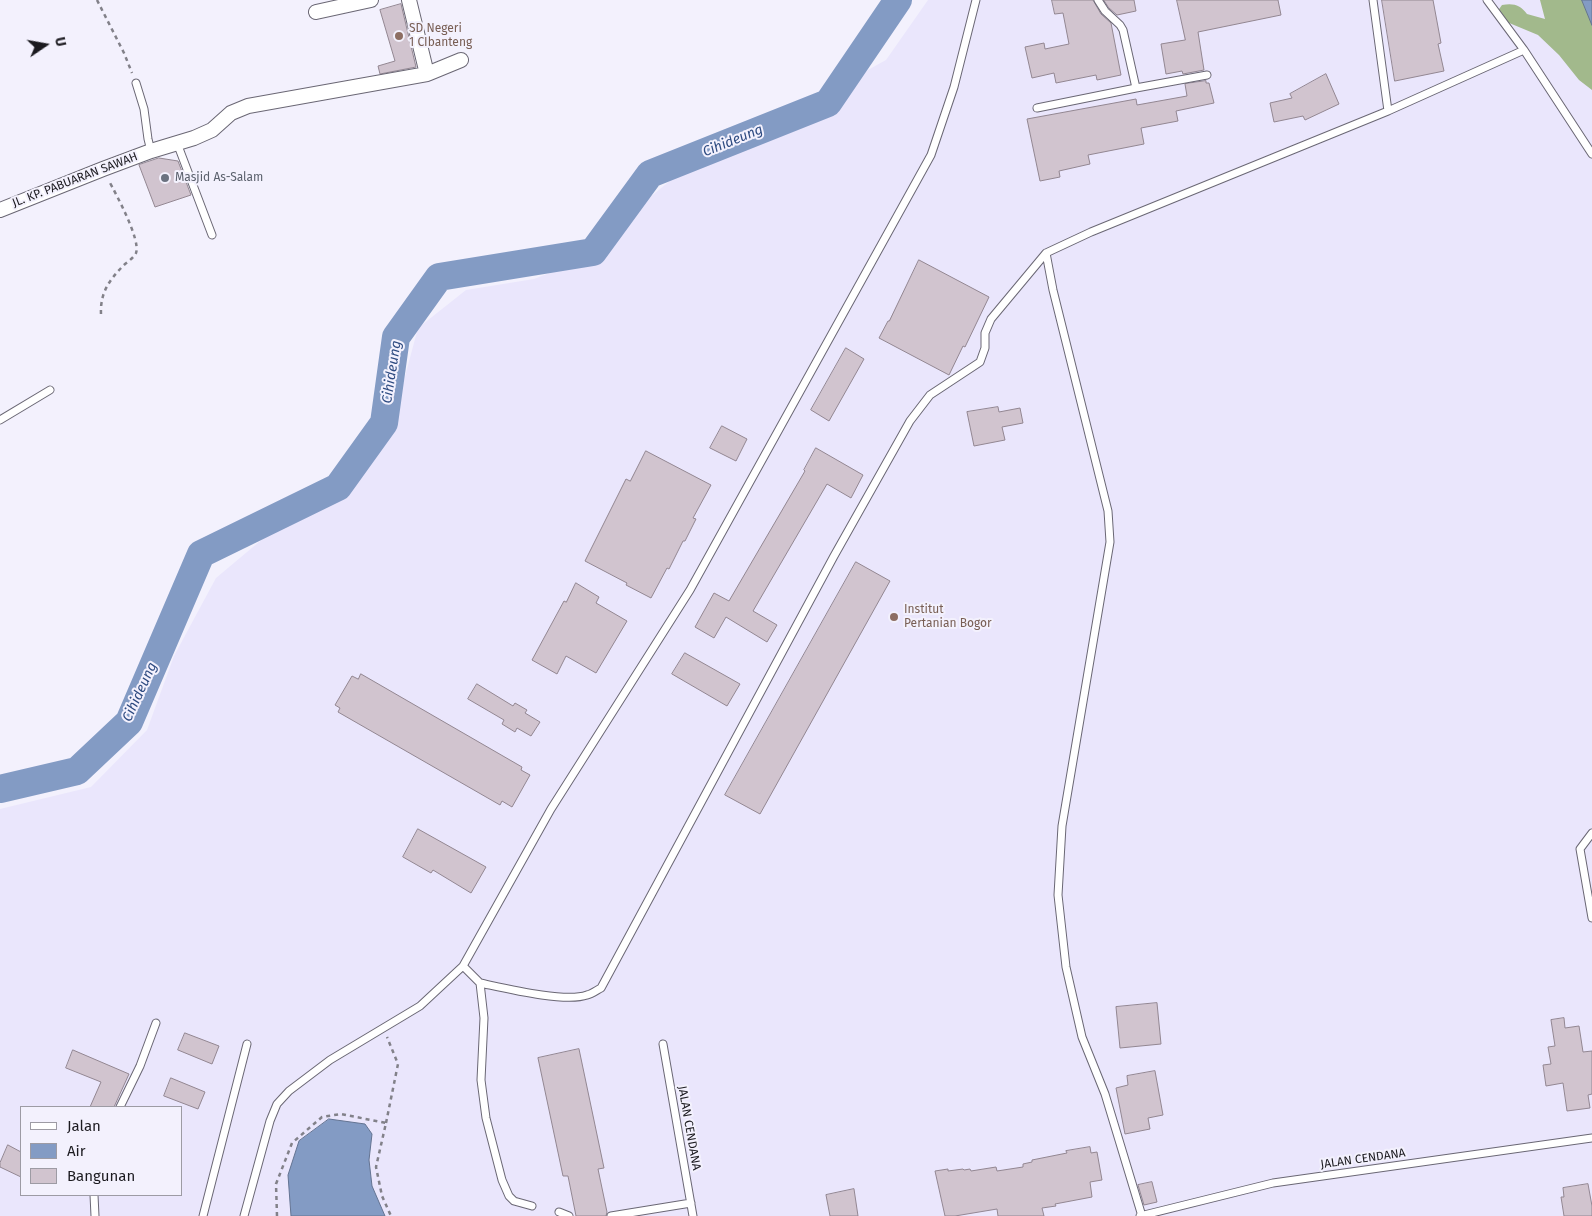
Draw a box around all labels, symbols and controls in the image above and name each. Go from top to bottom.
north arrow [20,20,70,70]
place label: SD Negeri 1 CIbanteng [409,22,472,50]
marker: SD Negeri 1 CIbanteng [393,30,405,42]
text: U [51,36,69,48]
water label: Cihideung [700,121,766,161]
street label: JL. KP. PABUARAN SAWAH [10,149,140,211]
place label: Masjid As-Salam [175,171,263,185]
marker: Masjid As-Salam [159,172,171,184]
water label: Cihideung [379,339,405,405]
place label: Institut Pertanian Bogor [904,603,992,631]
marker: Institut Pertanian Bogor [888,611,900,623]
water label: Cihideung [119,660,161,724]
street label: JALAN CENDANA [674,1085,704,1171]
legend [20,1106,182,1196]
text: Jalan [67,1117,101,1135]
text: Air [67,1142,86,1160]
street label: JALAN CENDANA [1320,1146,1406,1172]
text: Bangunan [67,1167,135,1185]

